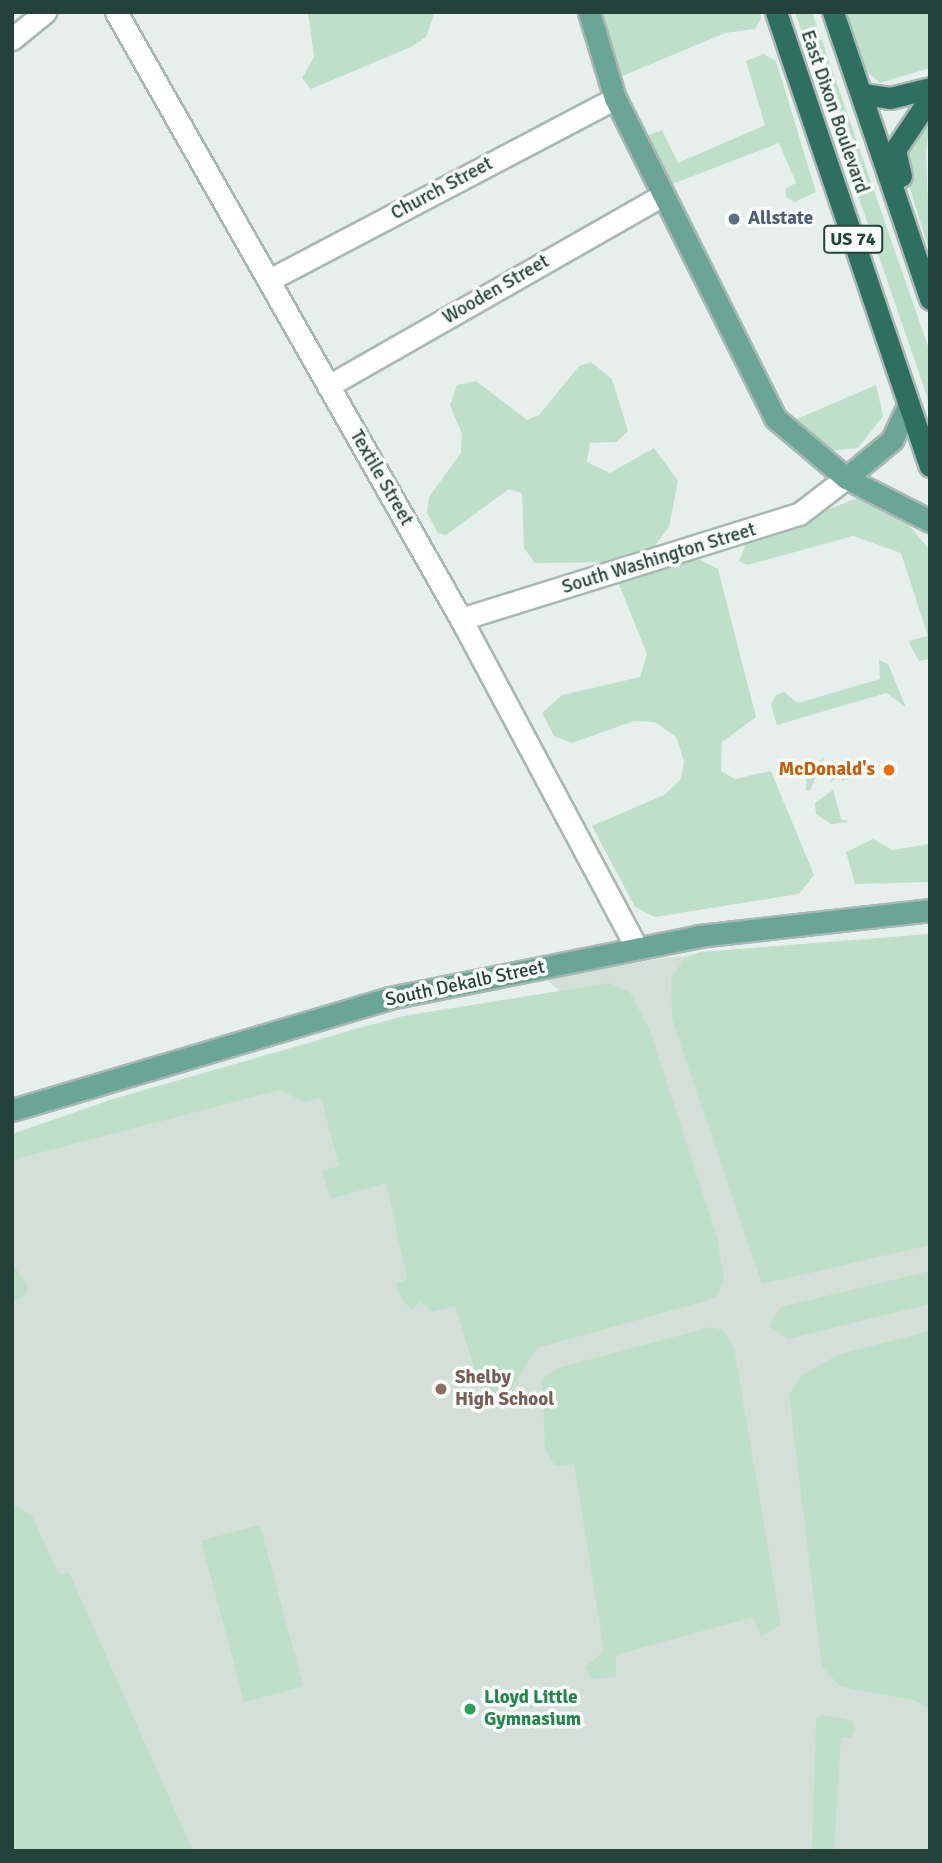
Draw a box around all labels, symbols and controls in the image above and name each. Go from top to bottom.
street label: East Dixon Boulevard [795,27,873,197]
street label: Church Street [387,153,497,225]
place label: Allstate [748,208,813,230]
marker: Allstate [726,211,742,227]
road number: US 74 [822,225,884,254]
street label: Wooden Street [439,250,553,330]
street label: Textile Street [344,426,418,530]
street label: South Washington Street [559,519,759,599]
place label: McDonald's [779,759,875,781]
marker: McDonald's [881,762,897,778]
street label: South Dekalb Street [383,956,547,1012]
place label: Shelby High School [455,1367,554,1411]
marker: Shelby High School [433,1381,449,1397]
place label: Lloyd Little Gymnasium [484,1687,581,1731]
marker: Lloyd Little Gymnasium [462,1701,478,1717]

